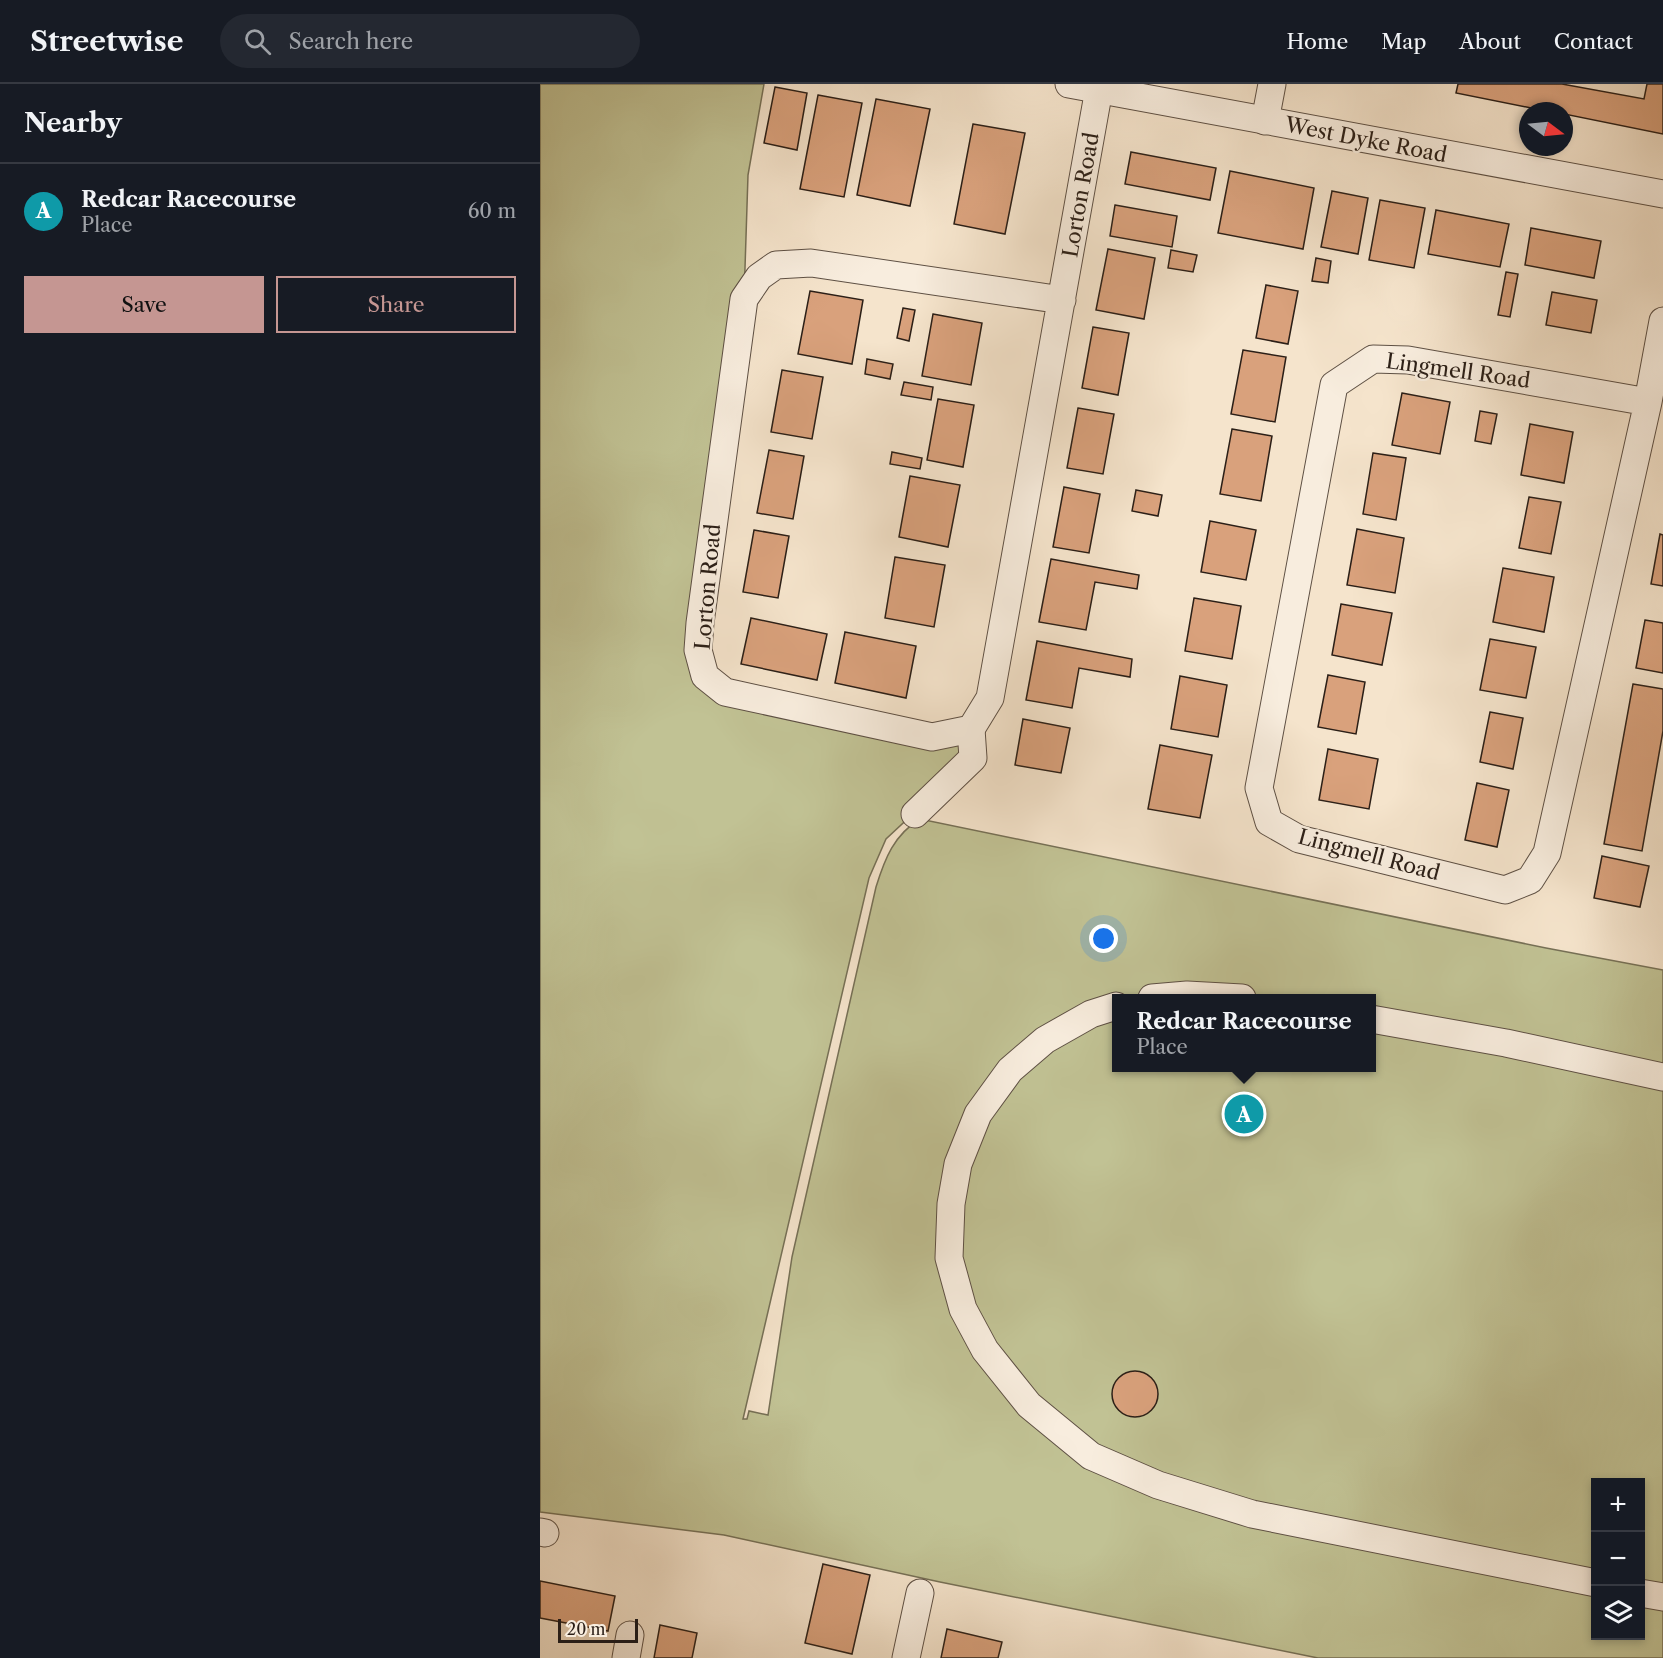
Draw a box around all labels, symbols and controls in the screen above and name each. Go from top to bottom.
search box [220,14,640,68]
text: Streetwise [30,24,184,58]
icon: search [241,25,274,58]
text: Search here [289,28,413,55]
text: Home [1287,29,1348,54]
text: Map [1381,29,1426,54]
text: About [1459,29,1521,54]
text: Contact [1554,29,1633,54]
north arrow [1519,102,1573,156]
text: Nearby [24,107,122,139]
street label: West Dyke Road [1282,111,1449,167]
street label: Lorton Road [1057,130,1104,259]
text: Redcar Racecourse [81,186,296,213]
text: A [36,199,51,223]
text: 60 m [468,199,516,223]
text: Place [81,213,132,237]
button: Save [24,276,264,333]
button: Share [276,276,516,333]
street label: Lingmell Road [1384,348,1532,393]
street label: Lorton Road [690,523,725,651]
street label: Lingmell Road [1296,824,1443,885]
your location [1089,924,1118,953]
popup [1112,994,1376,1072]
text: Redcar Racecourse [1136,1008,1352,1035]
text: Place [1136,1035,1188,1059]
pin: A [1224,1092,1264,1136]
map controls [1591,1478,1645,1640]
button: + [1591,1478,1645,1532]
button: − [1591,1532,1645,1586]
button: layers [1591,1586,1645,1640]
scale bar [558,1616,638,1644]
text: 20 m [567,1619,606,1639]

